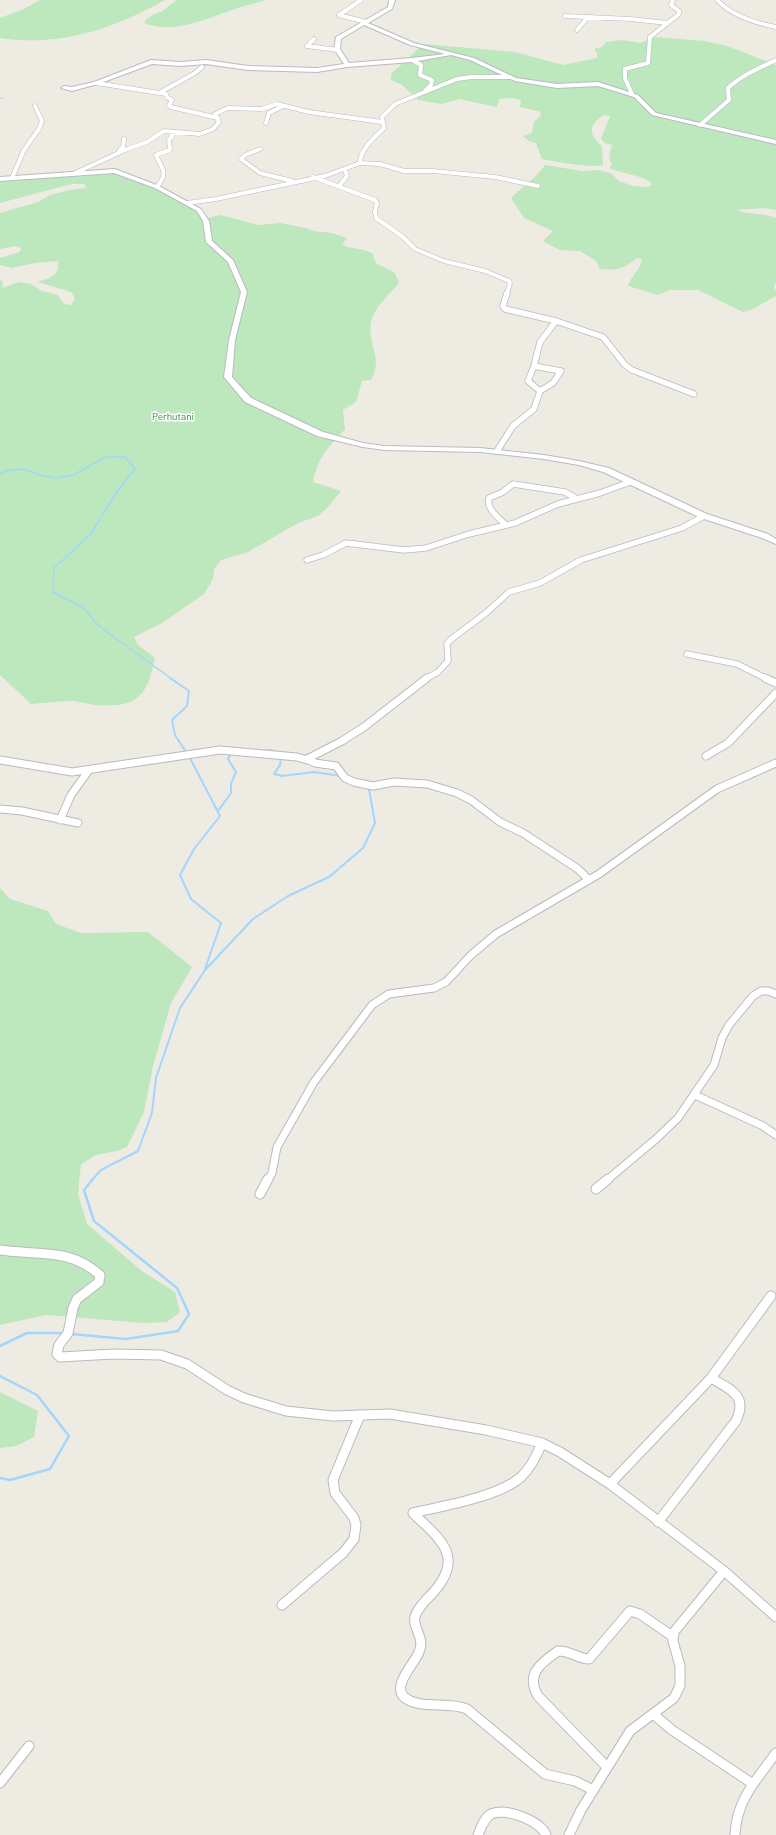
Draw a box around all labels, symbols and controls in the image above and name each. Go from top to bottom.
park label: Perhutani [152,411,194,423]

